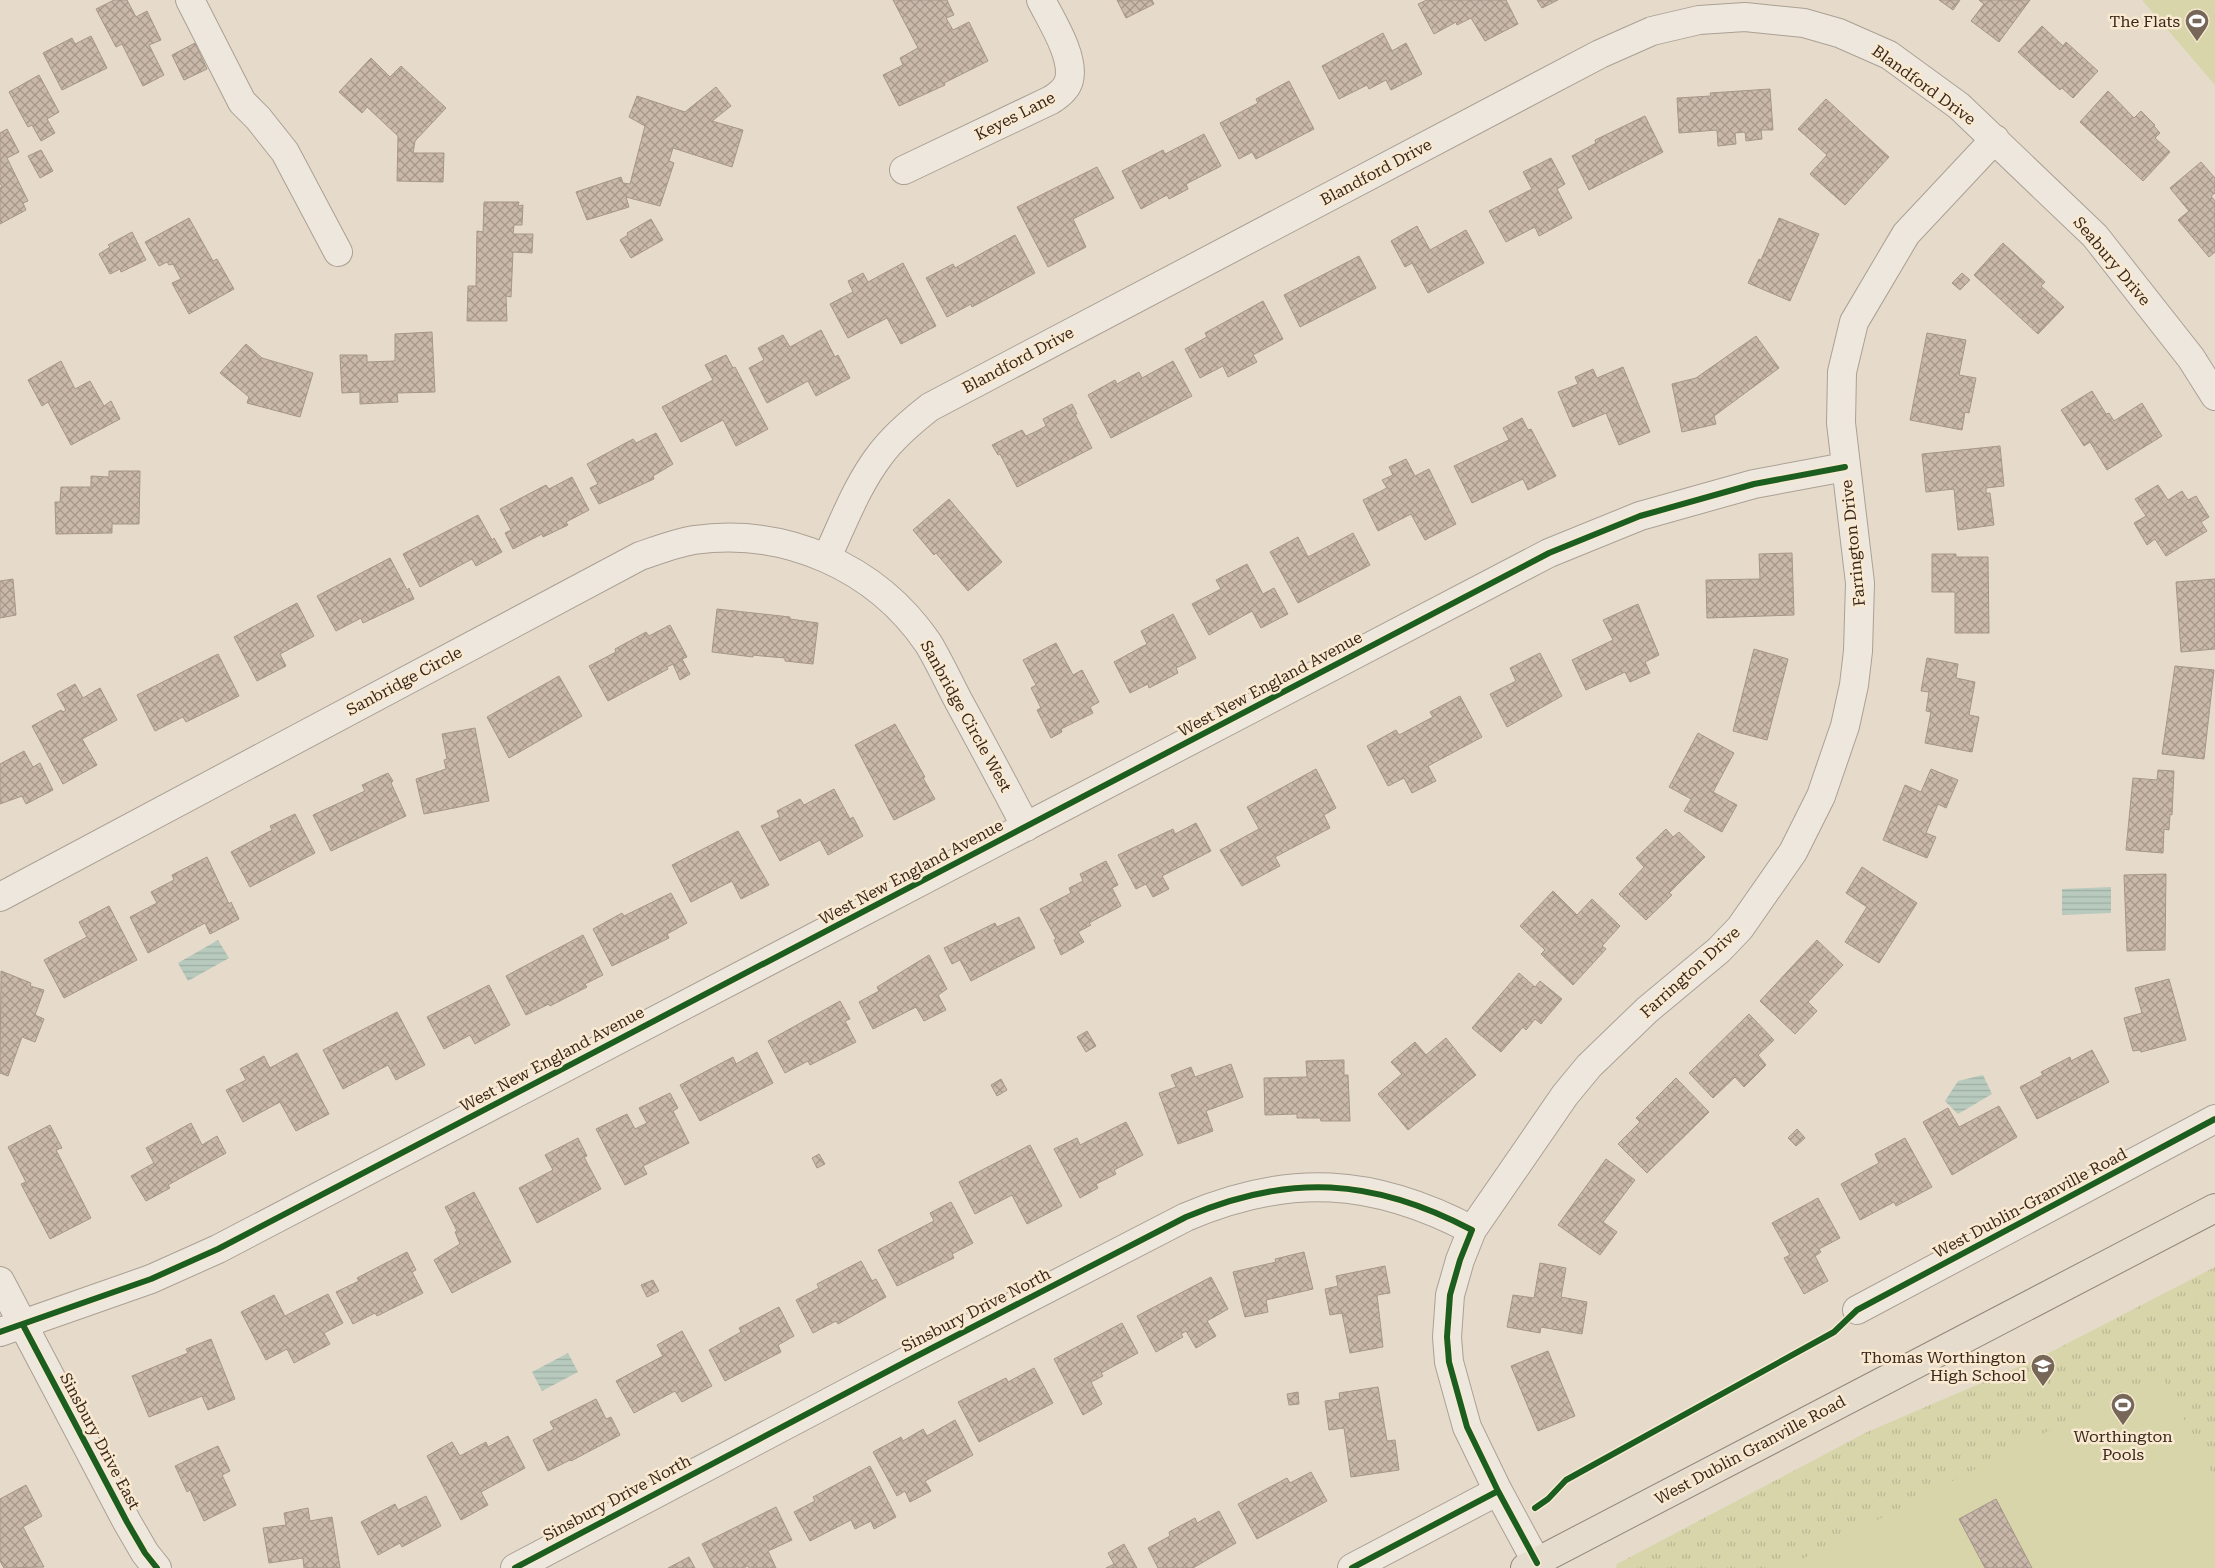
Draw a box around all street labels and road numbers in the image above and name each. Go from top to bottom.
street label: Blandford Drive [1868,41,1980,129]
street label: Keyes Lane [972,88,1058,144]
street label: Blandford Drive [1317,135,1435,209]
street label: Seabury Drive [2069,213,2155,309]
street label: Blandford Drive [959,323,1077,397]
street label: Farrington Drive [1837,479,1869,607]
street label: West New England Avenue [1175,627,1365,741]
street label: Sanbridge Circle West [916,637,1016,795]
street label: Sanbridge Circle [343,642,465,720]
street label: West New England Avenue [816,815,1006,929]
street label: Farrington Drive [1636,922,1744,1022]
street label: West New England Avenue [457,1002,647,1116]
street label: West Dublin-Granville Road [1930,1144,2130,1262]
street label: Sinsbury Drive North [898,1264,1054,1356]
street label: Sinsbury Drive East [56,1369,144,1513]
street label: West Dublin Granville Road [1651,1392,1849,1508]
street label: Sinsbury Drive North [540,1451,694,1545]

